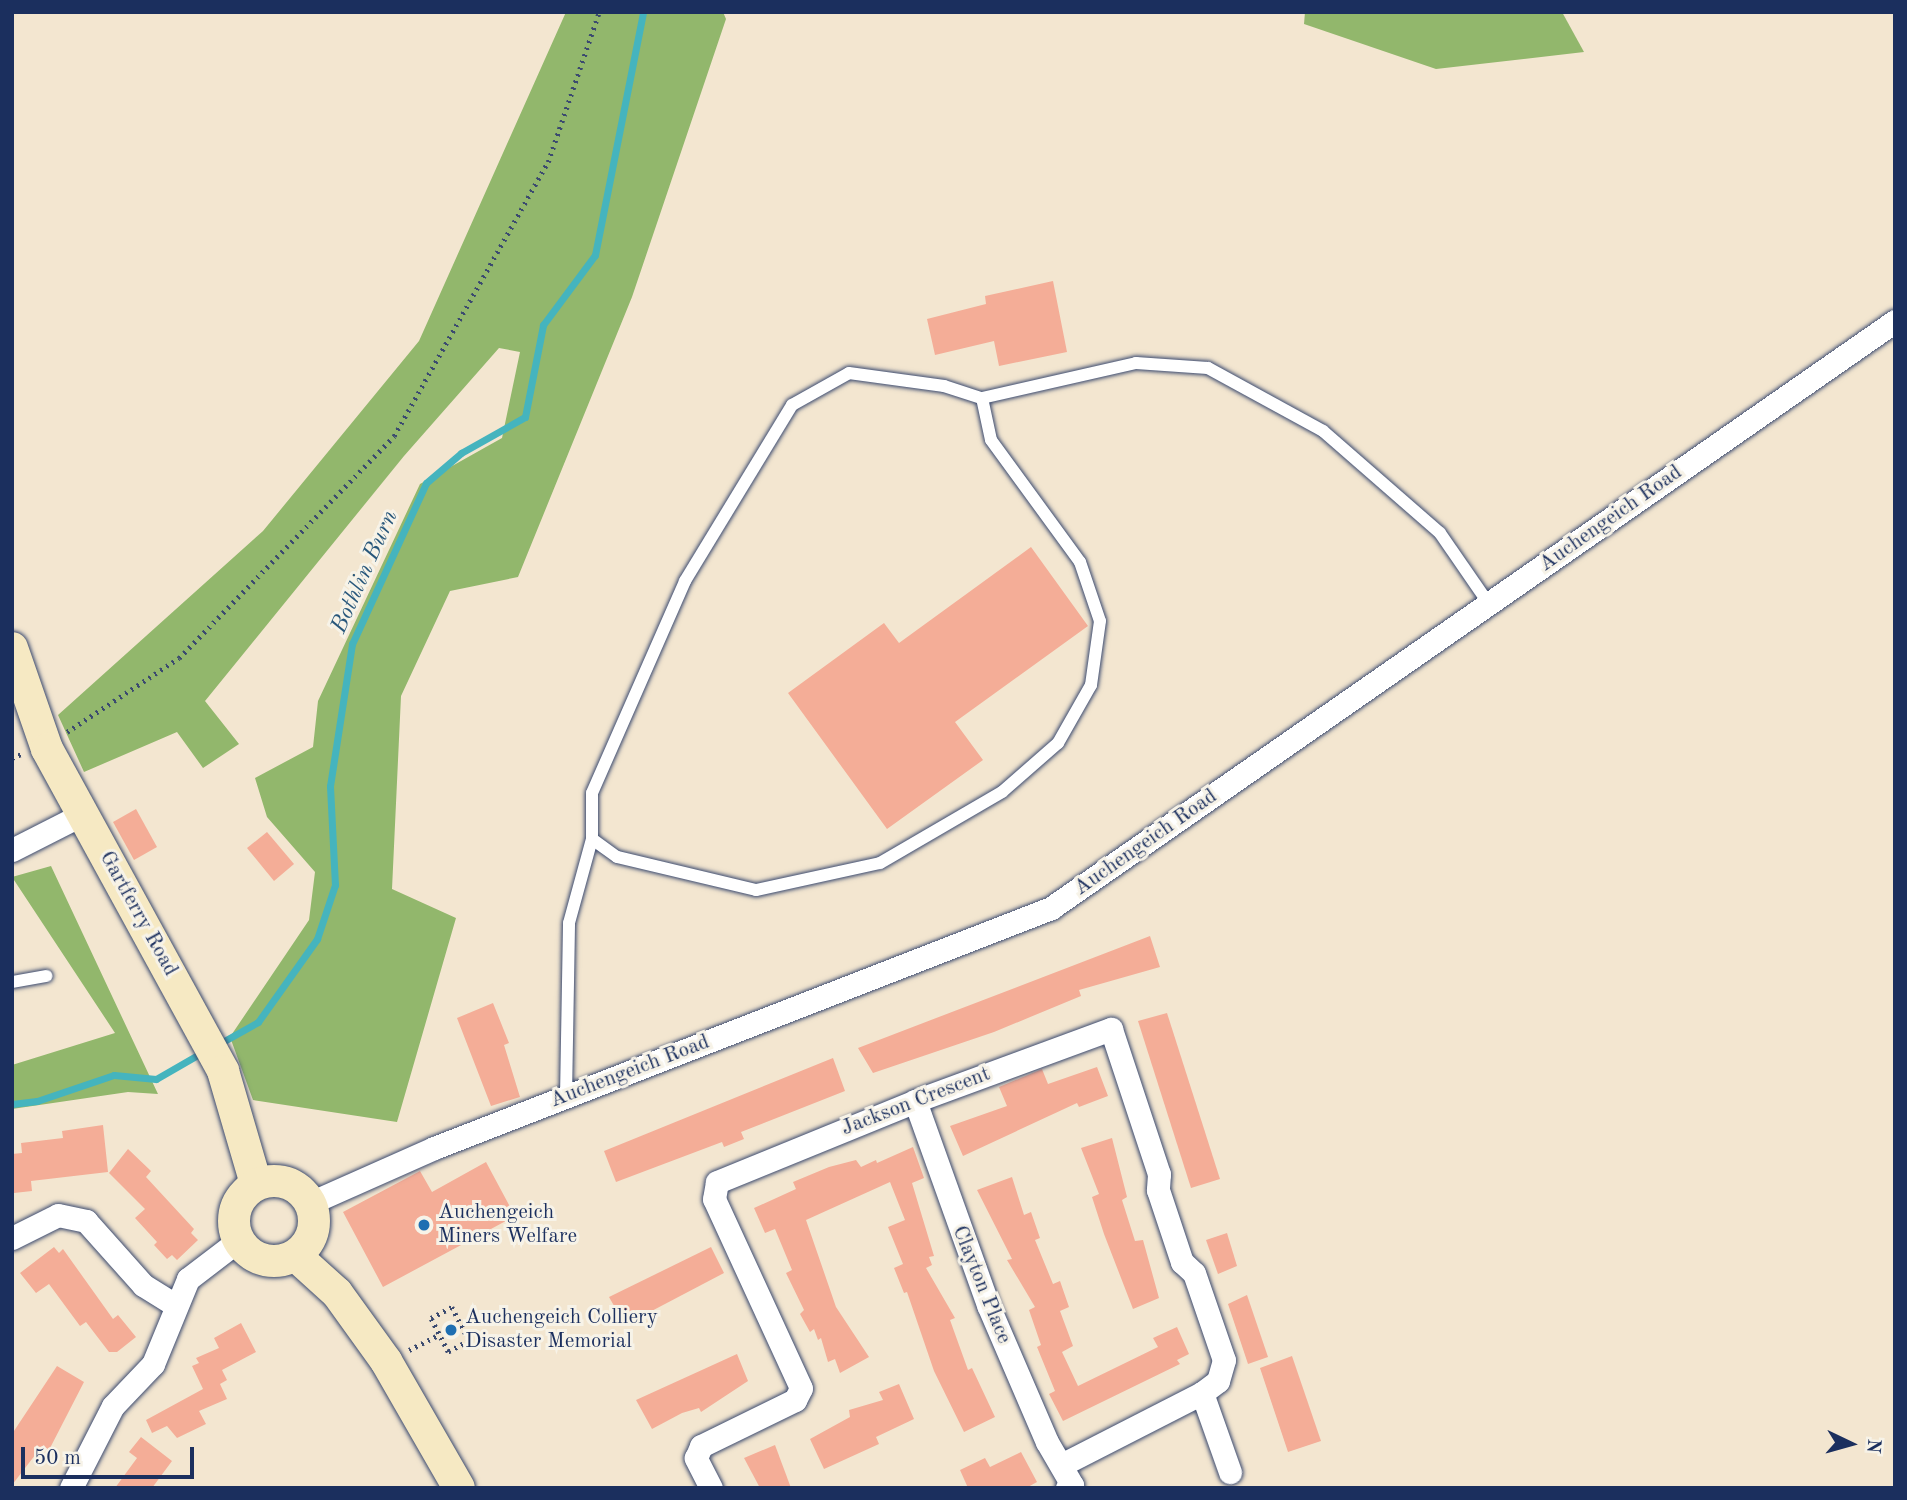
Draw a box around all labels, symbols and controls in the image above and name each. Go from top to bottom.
street label: Auchengeich Road [1535,460,1687,578]
water label: Bothlin Burn [326,506,404,638]
street label: Auchengeich Road [1070,784,1222,902]
street label: Gartferry Road [93,847,183,981]
street label: Auchengeich Road [547,1030,713,1114]
street label: Jackson Crescent [838,1062,994,1142]
place label: Auchengeich Miners Welfare [438,1200,577,1250]
marker: Auchengeich Miners Welfare [416,1217,432,1233]
street label: Clayton Place [946,1222,1016,1348]
place label: Auchengeich Colliery Disaster Memorial [465,1305,658,1355]
marker: Auchengeich Colliery Disaster Memorial [443,1322,459,1338]
north arrow [1816,1409,1886,1479]
scale bar [24,1434,198,1478]
text: N [1862,1438,1883,1454]
text: 50 m [34,1448,81,1469]

